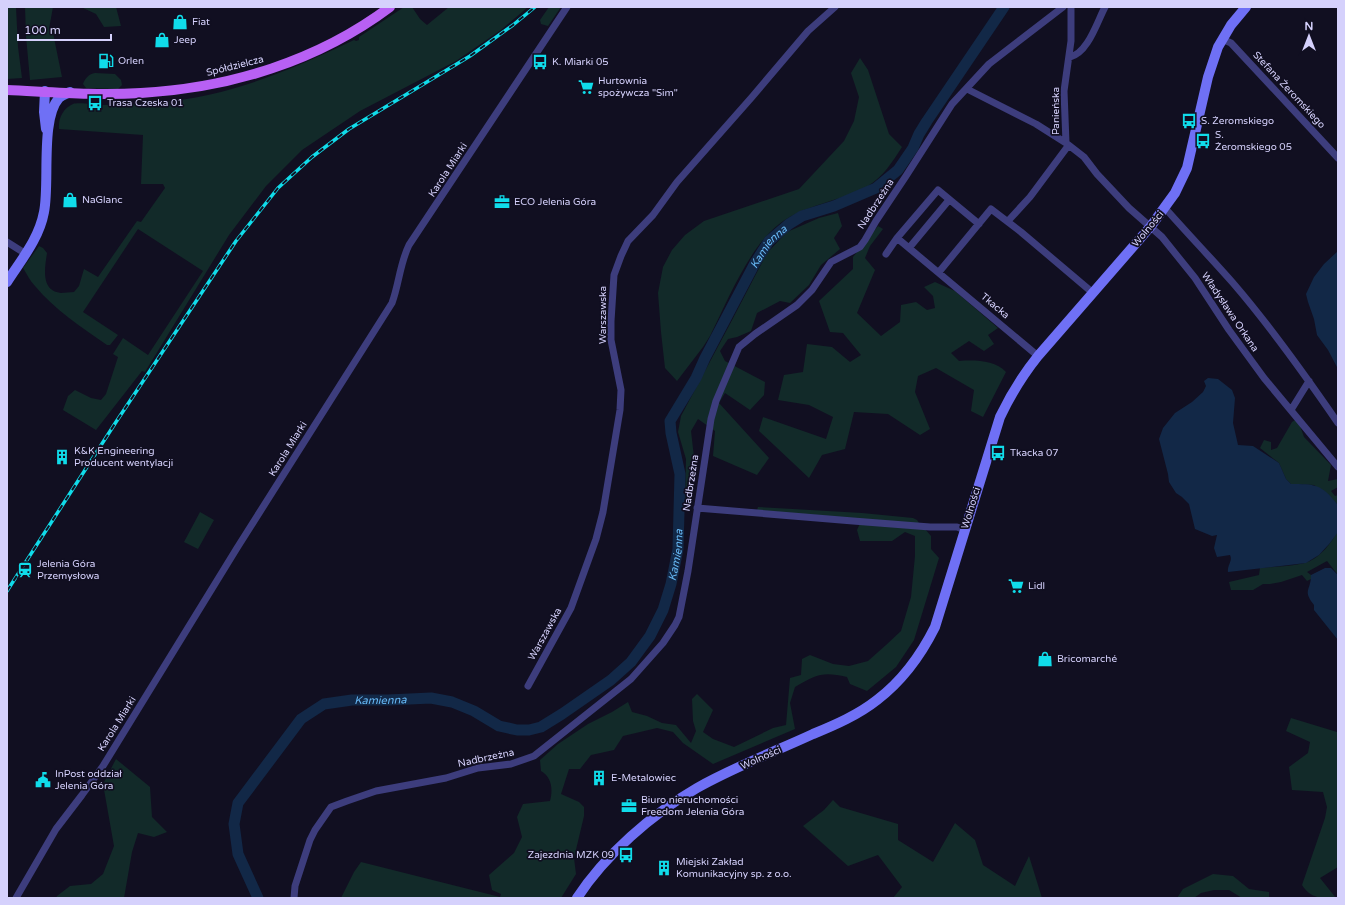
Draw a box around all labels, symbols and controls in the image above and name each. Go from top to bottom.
shop icon: Fiat [171,13,189,31]
scale bar [18,16,111,42]
place label: Fiat [192,16,210,28]
north arrow [1289,16,1329,56]
text: N [1305,20,1313,33]
text: 100 m [24,23,61,37]
shop icon: Jeep [153,31,171,49]
place label: Jeep [174,34,196,46]
street label: Stefana Żeromskiego [1250,49,1328,131]
fuel station icon: Orlen [97,52,115,70]
street label: Spółdzielcza [205,53,265,79]
bus stop icon: K. Miarki 05 [531,53,549,71]
place label: Orlen [118,55,144,67]
place label: K. Miarki 05 [552,56,609,68]
place label: Hurtownia spożywcza "Sim" [598,75,678,99]
supermarket icon: Hurtownia spożywcza "Sim" [577,78,595,96]
street label: Panieńska [1050,87,1062,135]
bus stop icon: Trasa Czeska 01 [86,94,104,112]
place label: Trasa Czeska 01 [107,97,183,109]
bus stop icon: S. Żeromskiego [1180,112,1198,130]
place label: S. Żeromskiego [1201,115,1274,127]
place label: S. Żeromskiego 05 [1215,129,1292,153]
bus stop icon: S. Żeromskiego 05 [1194,132,1212,150]
street label: Karola Miarki [426,141,470,199]
street label: Nadbrzeżna [855,177,897,231]
shop icon: NaGlanc [61,191,79,209]
office icon: ECO Jelenia Góra [493,193,511,211]
place label: NaGlanc [82,194,123,206]
place label: ECO Jelenia Góra [514,196,596,208]
street label: Wolności [1130,209,1166,249]
water label: Kamienna [747,222,790,270]
street label: Władysława Orkana [1199,270,1261,354]
street label: Warszawska [597,286,609,344]
street label: Tkacka [978,291,1012,321]
street label: Karola Miarki [266,419,310,479]
bus stop icon: Tkacka 07 [989,444,1007,462]
place label: K&K Engineering Producent wentylacji [74,445,173,469]
place label: Tkacka 07 [1010,447,1058,459]
building icon: K&K Engineering Producent wentylacji [53,448,71,466]
street label: Nadbrzeżna [681,454,701,512]
street label: Wolności [959,486,983,530]
water label: Kamienna [665,528,685,582]
place label: Jelenia Góra Przemysłowa [37,558,99,582]
station icon: Jelenia Góra Przemysłowa [16,561,34,579]
supermarket icon: Lidl [1007,577,1025,595]
place label: Lidl [1028,580,1045,592]
street label: Warszawska [526,606,564,662]
shop icon: Bricomarché [1036,650,1054,668]
place label: Bricomarché [1057,653,1117,665]
water label: Kamienna [354,693,408,707]
street label: Karola Miarki [95,694,139,754]
street label: Wolności [739,744,783,772]
street label: Nadbrzeżna [457,746,515,770]
place label: InPost oddział Jelenia Góra [55,768,122,792]
building icon: E-Metalowiec [590,769,608,787]
public building icon: InPost oddział Jelenia Góra [34,771,52,789]
place label: E-Metalowiec [611,772,676,784]
place label: Biuro nieruchomości Freedom Jelenia Góra [641,794,744,818]
office icon: Biuro nieruchomości Freedom Jelenia Góra [620,797,638,815]
bus stop icon: Zajezdnia MZK 09 [617,846,635,864]
place label: Zajezdnia MZK 09 [528,849,614,861]
place label: Miejski Zakład Komunikacyjny sp. z o.o. [676,856,792,880]
building icon: Miejski Zakład Komunikacyjny sp. z o.o. [655,859,673,877]

